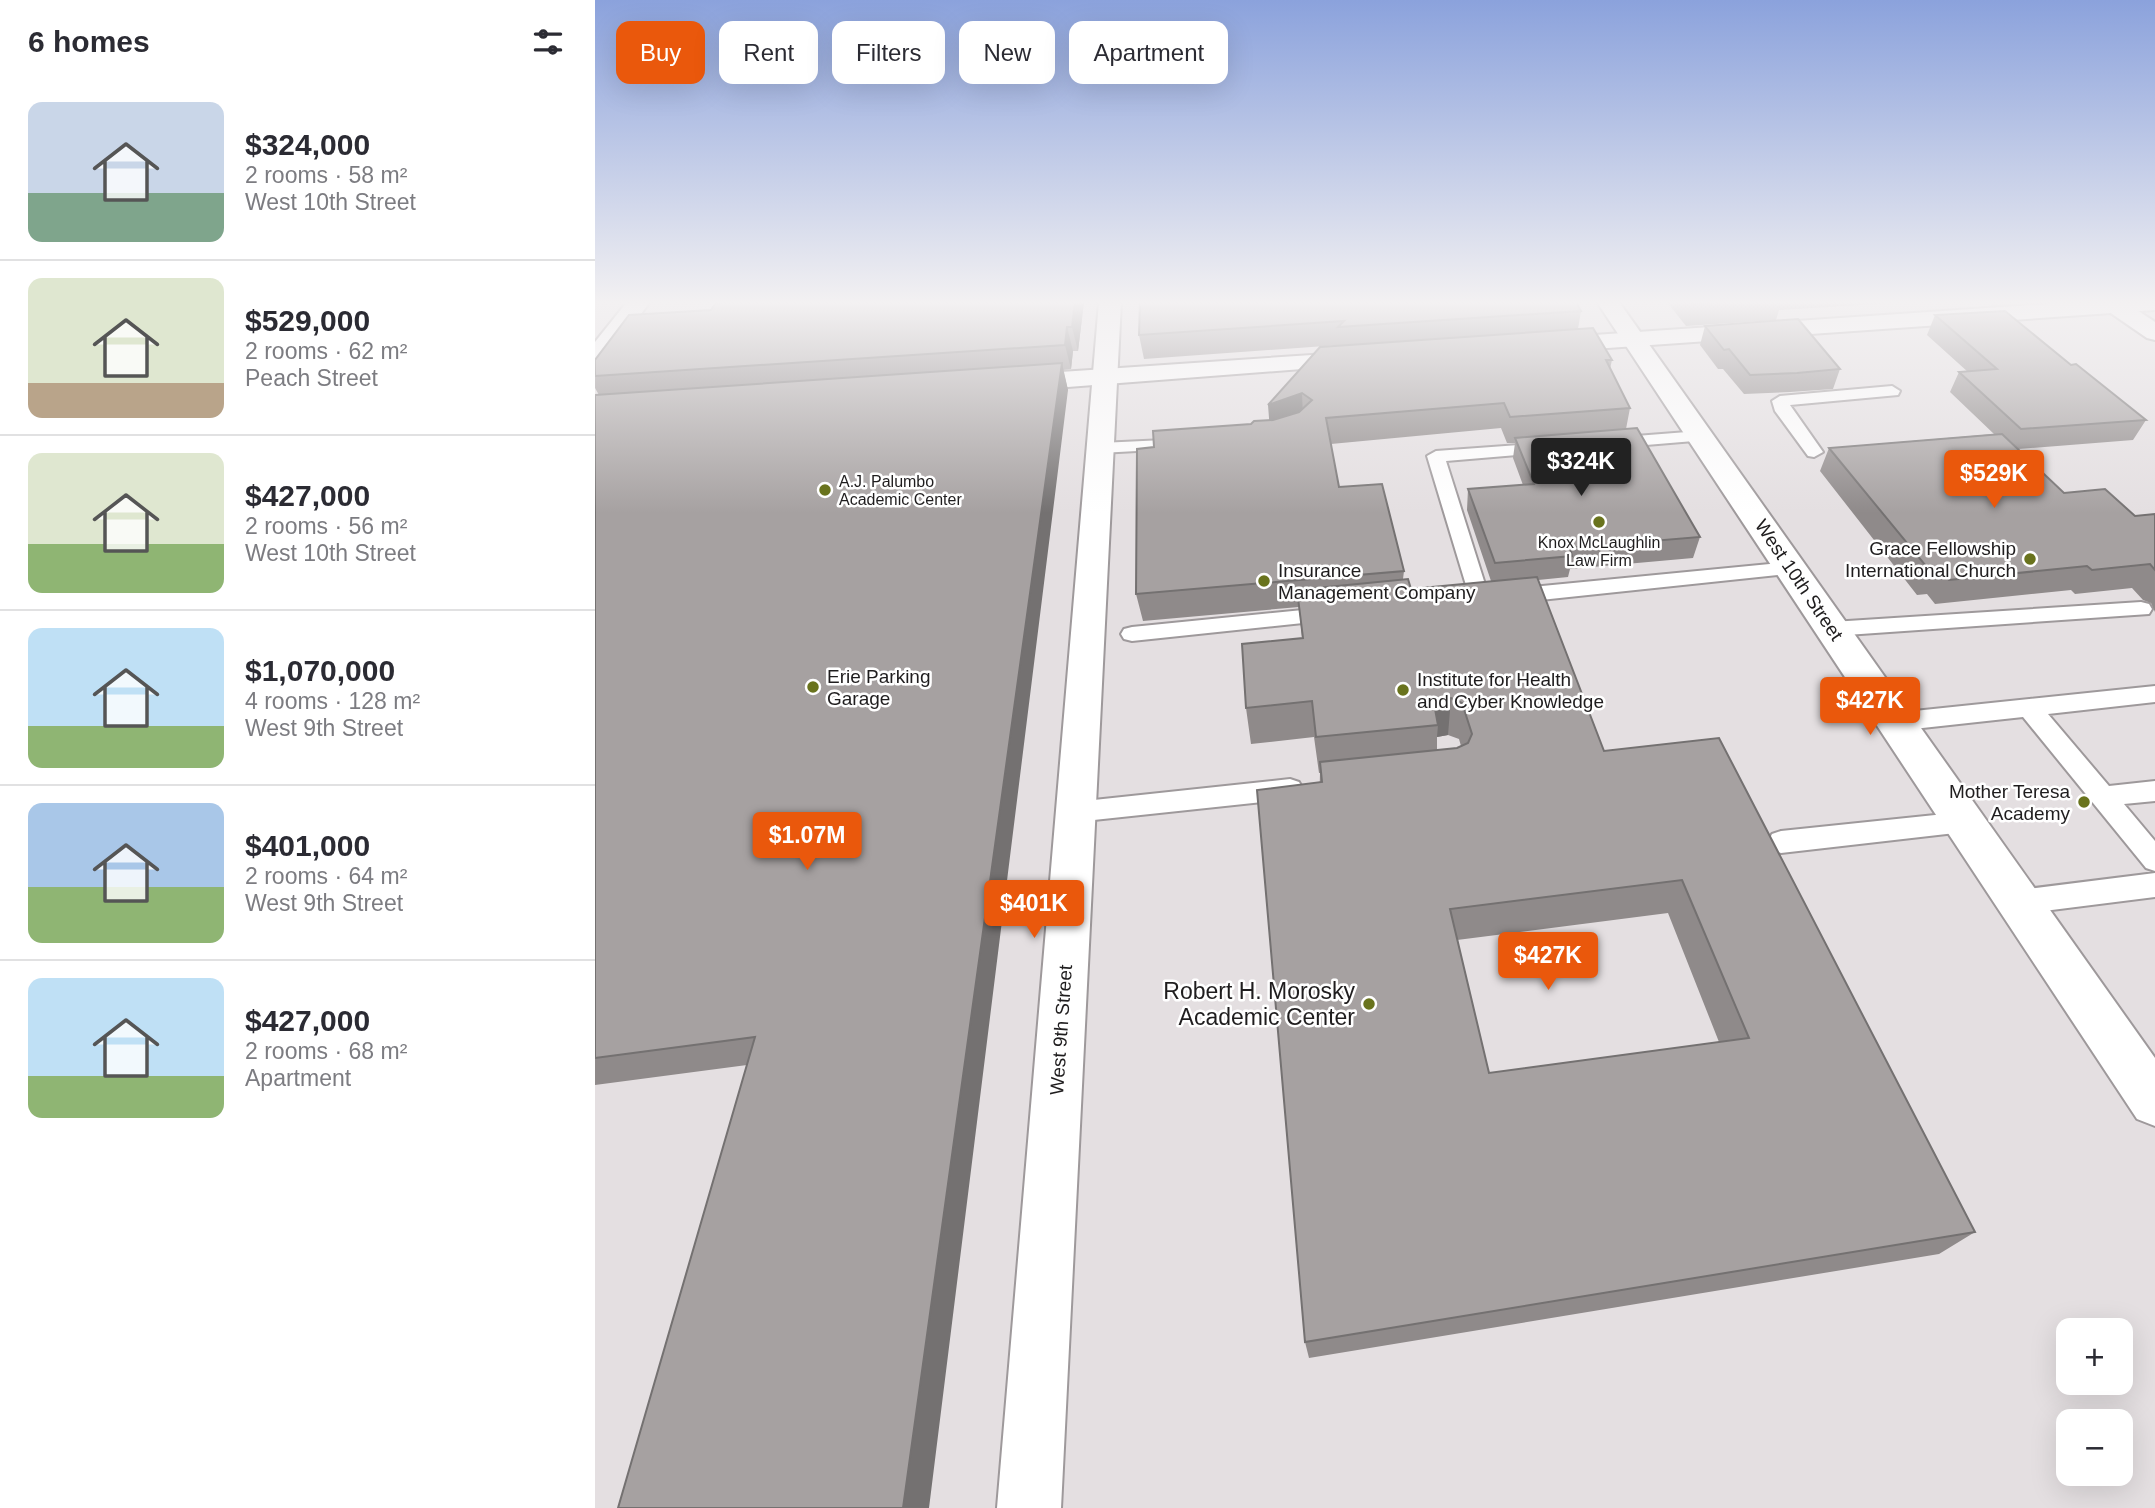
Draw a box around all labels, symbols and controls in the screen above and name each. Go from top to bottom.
chip: Buy [616,21,705,84]
chip: Rent [719,21,818,84]
chip: Filters [832,21,945,84]
chip: New [959,21,1055,84]
chip: Apartment [1069,21,1228,84]
icon: filters [529,23,567,61]
text: 6 homes [28,25,150,58]
text: $324,000 [245,128,370,161]
icon: home [84,130,168,214]
text: 2 rooms · 58 m² [245,162,407,188]
text: West 10th Street [245,189,416,215]
text: $529,000 [245,304,370,337]
icon: home [84,306,168,390]
text: 2 rooms · 62 m² [245,338,407,364]
text: Peach Street [245,365,378,391]
pin: $324K [1532,438,1630,498]
text: $324K [1547,448,1615,474]
pin: $529K [1945,450,2043,510]
text: $529K [1960,460,2028,486]
place label: A.J. Palumbo Academic Center [839,473,962,508]
text: $427,000 [245,479,370,512]
icon: home [84,481,168,565]
marker: A.J. Palumbo Academic Center [817,482,833,498]
text: 2 rooms · 56 m² [245,513,407,539]
marker: Knox McLaughlin Law Firm [1591,514,1607,530]
street label: West 10th Street [1751,516,1848,645]
place label: Knox McLaughlin Law Firm [1538,534,1660,569]
place label: Grace Fellowship International Church [1845,538,2016,581]
text: West 10th Street [245,540,416,566]
marker: Grace Fellowship International Church [2022,551,2038,567]
place label: Insurance Management Company [1278,560,1476,603]
marker: Insurance Management Company [1256,573,1272,589]
text: $1,070,000 [245,654,395,687]
icon: home [84,656,168,740]
place label: Erie Parking Garage [827,666,931,709]
place label: Institute for Health and Cyber Knowledge [1417,669,1604,712]
pin: $427K [1821,678,1919,737]
marker: Erie Parking Garage [805,679,821,695]
marker: Institute for Health and Cyber Knowledge [1395,682,1411,698]
text: $427K [1836,687,1904,713]
text: 4 rooms · 128 m² [245,688,420,714]
text: West 9th Street [245,715,403,741]
place label: Mother Teresa Academy [1949,781,2070,824]
marker: Mother Teresa Academy [2076,794,2092,810]
pin: $1.07M [750,812,864,872]
text: $1.07M [769,822,845,848]
text: $401,000 [245,829,370,862]
icon: home [84,831,168,915]
text: 2 rooms · 64 m² [245,863,407,889]
pin: $401K [985,880,1083,940]
text: West 9th Street [245,890,403,916]
text: $401K [1000,890,1068,916]
pin: $427K [1499,932,1597,992]
text: $427K [1514,942,1582,968]
street label: West 9th Street [1046,963,1076,1096]
place label: Robert H. Morosky Academic Center [1163,978,1355,1030]
marker: Robert H. Morosky Academic Center [1361,996,1377,1012]
text: $427,000 [245,1004,370,1037]
icon: home [84,1006,168,1090]
text: 2 rooms · 68 m² [245,1038,407,1064]
text: Apartment [245,1065,351,1091]
map controls [2056,1318,2133,1486]
button: + [2056,1318,2133,1395]
button: − [2056,1409,2133,1486]

